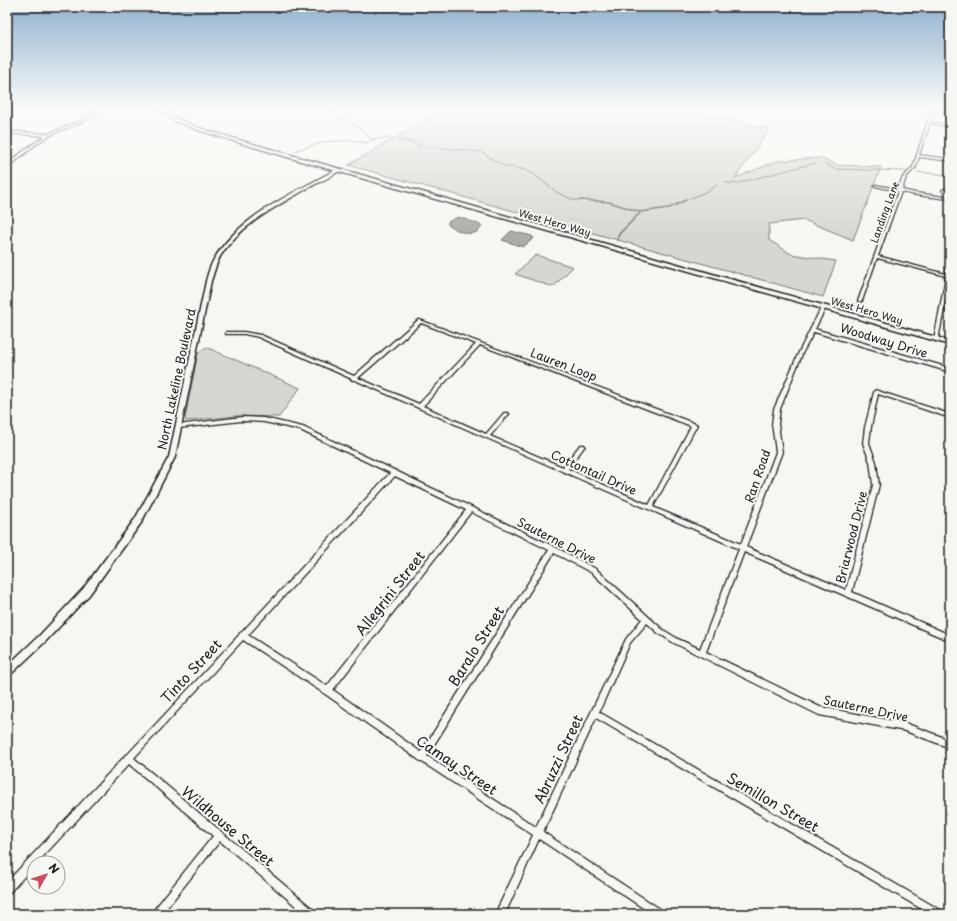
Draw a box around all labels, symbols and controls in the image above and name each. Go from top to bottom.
street label: Landing Lane [866,179,902,245]
street label: West Hero Way [517,205,593,240]
street label: West Hero Way [829,293,905,328]
street label: North Lakeline Boulevard [152,306,200,451]
street label: Woodway Drive [838,318,930,362]
street label: Lauren Loop [528,343,600,385]
street label: Cottontail Drive [548,445,640,499]
street label: Ran Road [739,447,775,505]
street label: Briarwood Drive [831,489,871,585]
street label: Sauterne Drive [515,512,599,568]
street label: Allegrini Street [350,546,430,640]
street label: Baralo Street [443,602,509,690]
street label: Tinto Street [156,634,226,708]
street label: Sauterne Drive [822,690,910,726]
street label: Abruzzi Street [528,711,588,807]
street label: Camay Street [412,730,502,800]
street label: Semillon Street [723,767,823,837]
street label: Wildhouse Street [177,781,279,871]
north arrow [26,855,66,895]
text: N [45,860,64,877]

